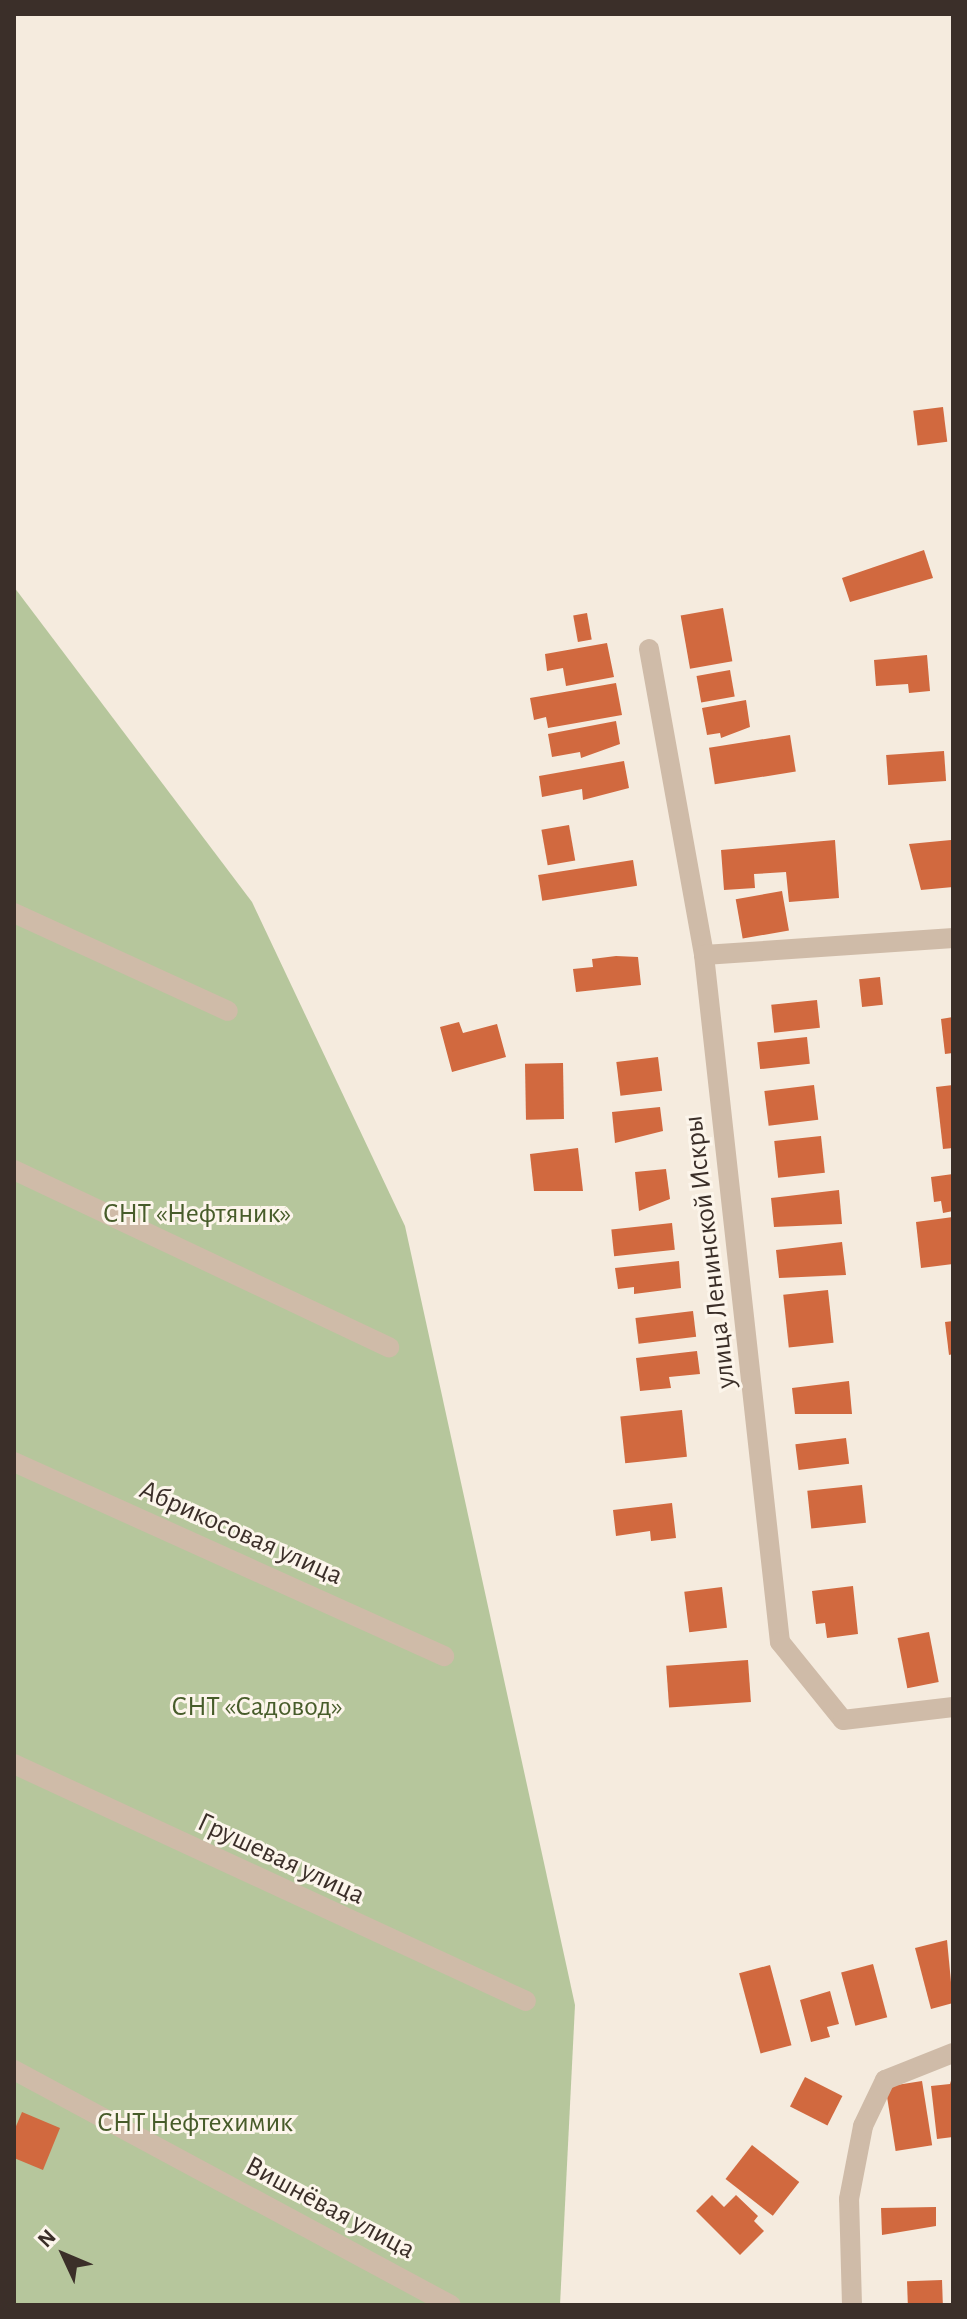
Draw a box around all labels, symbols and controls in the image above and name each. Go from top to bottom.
street label: улица Ленинской Искры [677,1113,743,1391]
park label: СНТ «Нефтяник» [103,1197,291,1231]
street label: Абрикосовая улица [134,1473,348,1593]
park label: СНТ «Садовод» [171,1690,343,1724]
street label: Грушевая улица [192,1806,370,1912]
park label: СНТ Нефтехимик [97,2106,293,2140]
street label: Вишнёвая улица [239,2149,421,2267]
north arrow [24,2215,104,2295]
text: N [34,2225,60,2251]

